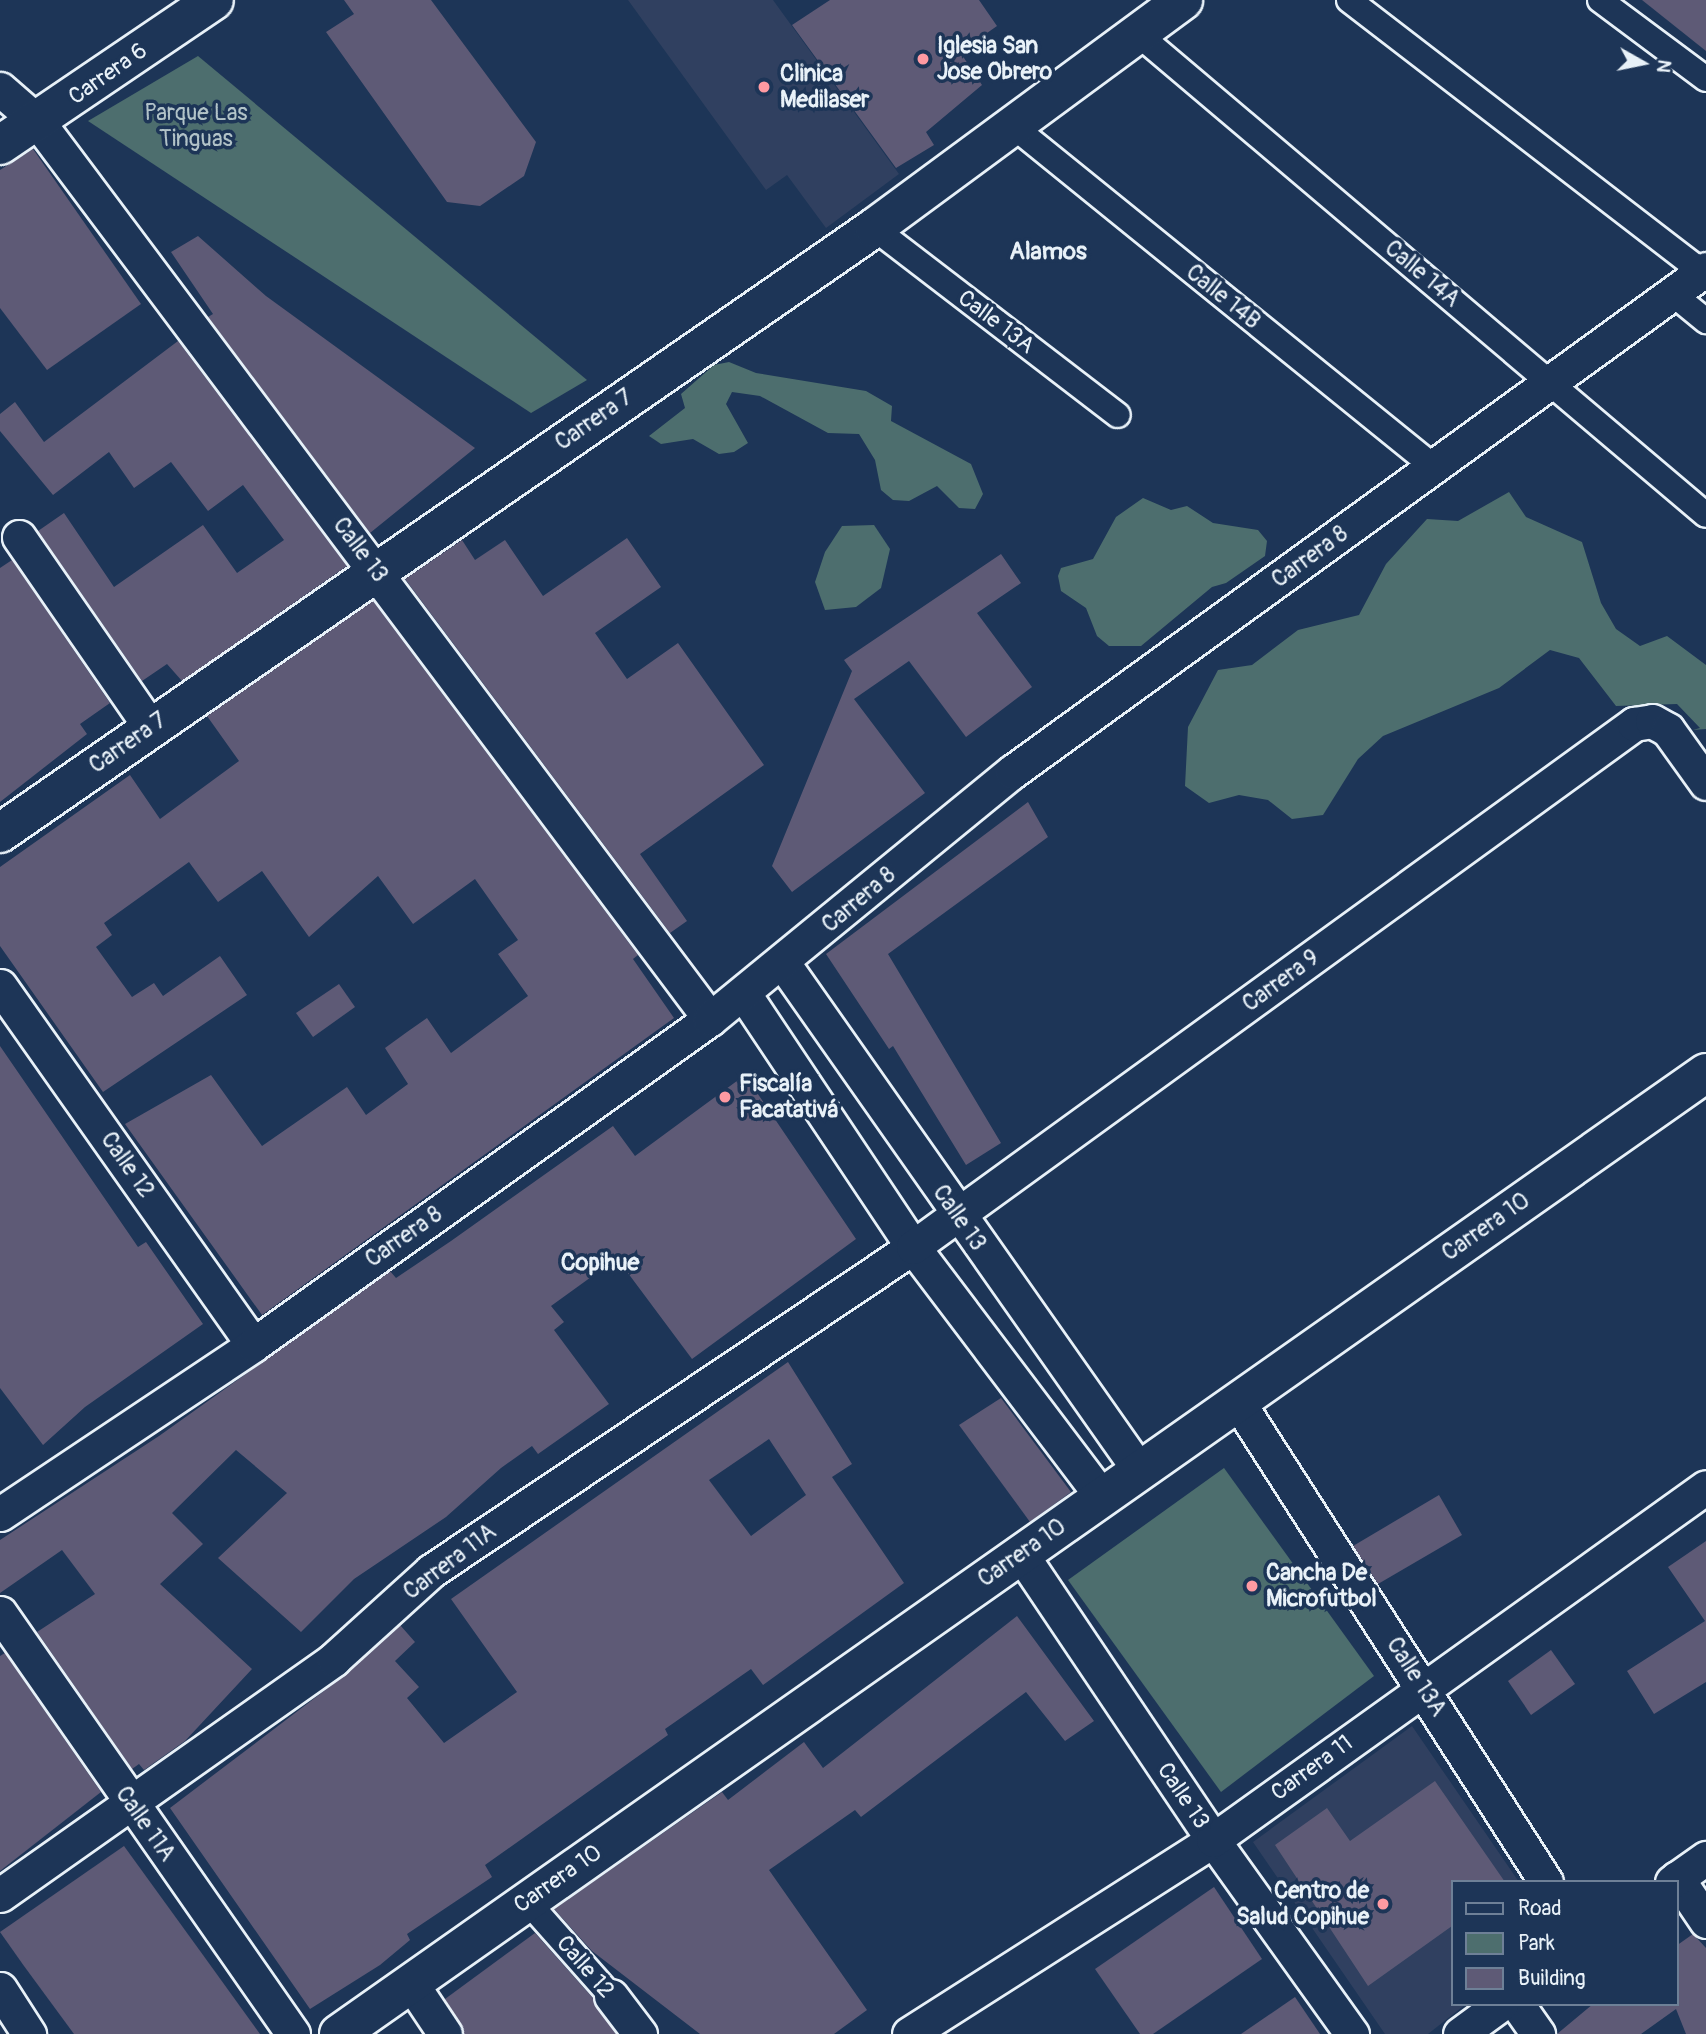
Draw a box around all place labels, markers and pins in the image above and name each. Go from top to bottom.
place label: Iglesia San Jose Obrero [937,32,1052,86]
marker: Iglesia San Jose Obrero [915,51,931,67]
place label: Clinica Medilaser [780,60,869,114]
marker: Clinica Medilaser [754,77,774,97]
place label: Fiscalía Facatativá [739,1070,838,1124]
marker: Fiscalía Facatativá [717,1089,733,1105]
place label: Cancha De Microfutbol [1266,1559,1377,1613]
marker: Cancha De Microfutbol [1244,1578,1260,1594]
place label: Centro de Salud Copihue [1236,1877,1369,1931]
marker: Centro de Salud Copihue [1375,1896,1391,1912]

